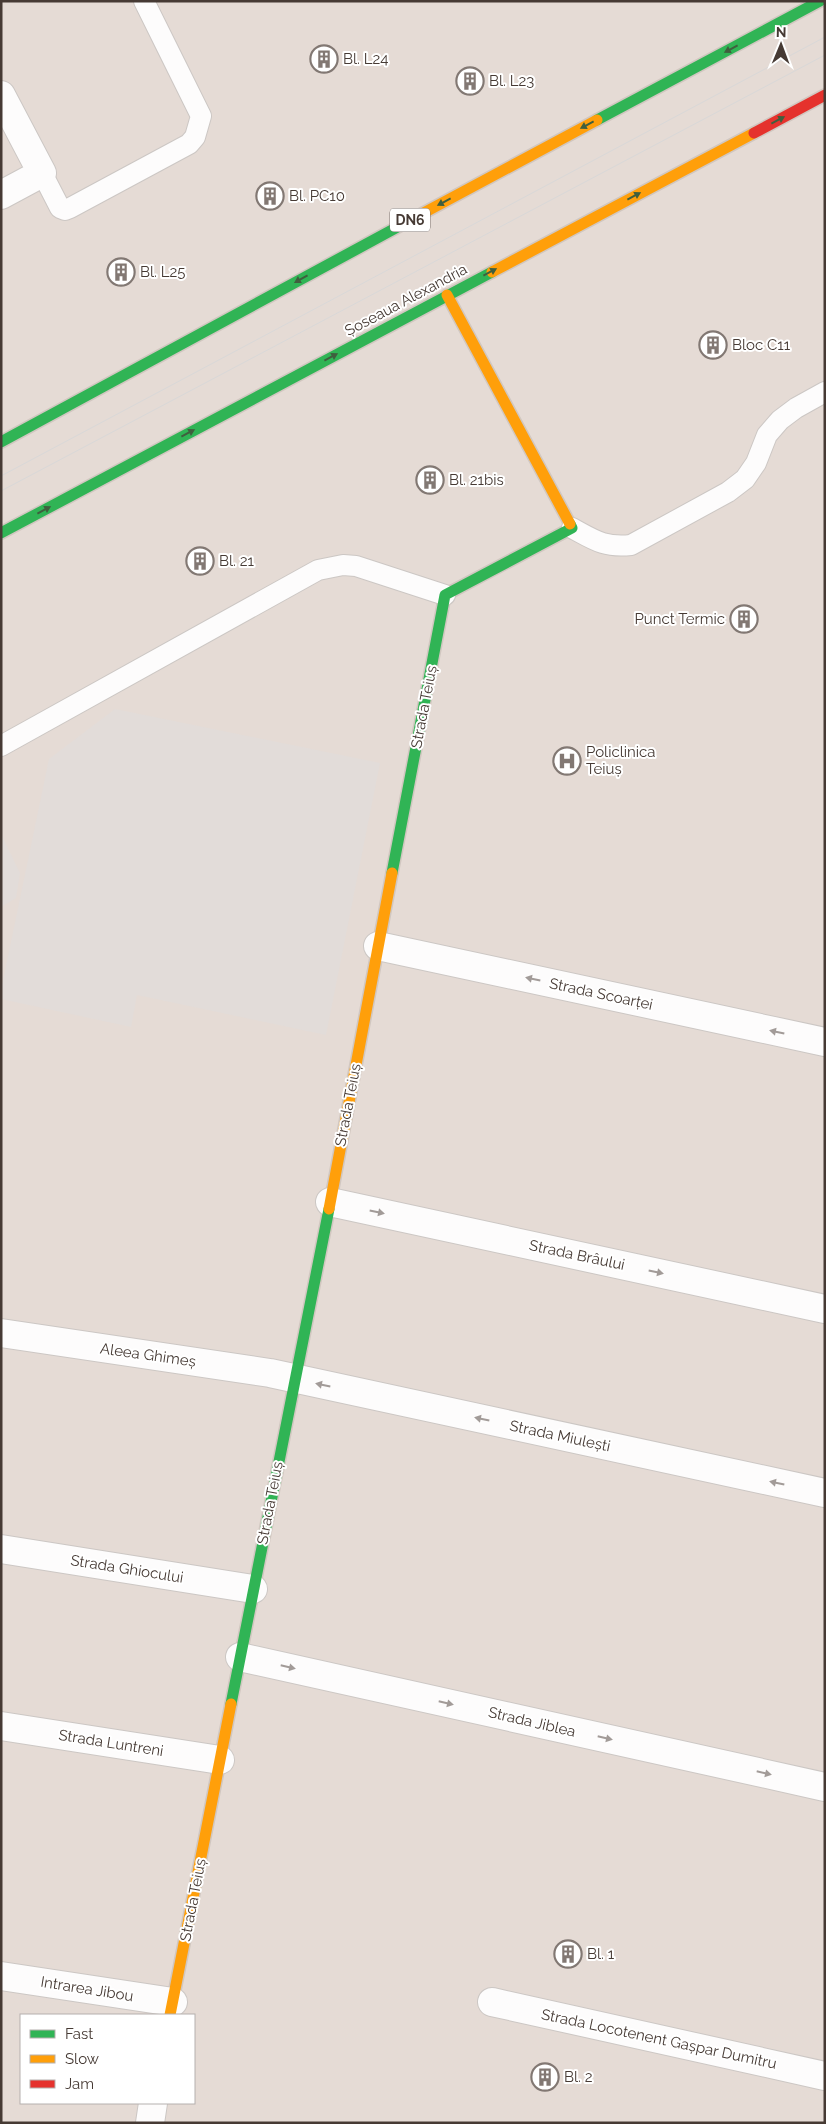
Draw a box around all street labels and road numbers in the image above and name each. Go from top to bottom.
road number: DN6 [390,208,430,232]
street label: Șoseaua Alexandria [342,260,470,340]
street label: Strada Teiuș [407,664,441,750]
street label: Strada Scoarței [548,974,654,1014]
street label: Strada Teiuș [331,1062,365,1148]
street label: Strada Brâului [528,1236,626,1274]
street label: Aleea Ghimeș [99,1339,197,1371]
street label: Strada Miulești [508,1417,612,1455]
street label: Strada Teiuș [253,1460,287,1546]
street label: Strada Ghiocului [69,1551,185,1587]
street label: Strada Jiblea [487,1703,577,1741]
street label: Strada Luntreni [57,1726,165,1760]
street label: Strada Teiuș [176,1857,210,1943]
street label: Intrarea Jibou [39,1973,135,2005]
street label: Strada Locotenent Gașpar Dumitru [540,2005,778,2073]

